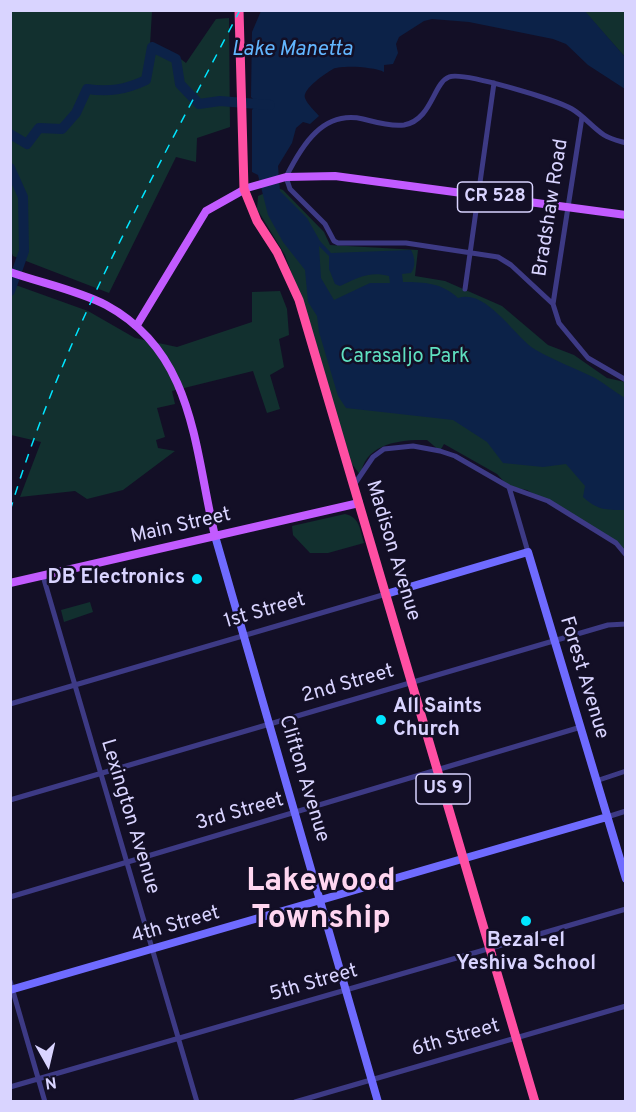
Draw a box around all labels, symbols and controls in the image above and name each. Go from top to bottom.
water label: Lake Manetta [231,38,353,64]
street label: Bradshaw Road [529,138,575,278]
road number: CR 528 [458,182,532,212]
park label: Carasaljo Park [340,346,470,370]
street label: Madison Avenue [359,478,425,624]
street label: Main Street [129,504,233,550]
place label: DB Electronics [48,567,185,591]
marker: DB Electronics [190,572,204,586]
street label: 1st Street [222,589,308,635]
street label: Forest Avenue [553,614,613,742]
street label: 2nd Street [299,660,397,710]
place label: All Saints Church [393,696,482,743]
street label: Clifton Avenue [272,713,334,845]
marker: All Saints Church [374,713,388,727]
street label: Lexington Avenue [94,737,164,897]
road number: US 9 [416,774,470,804]
street label: 3rd Street [193,789,287,837]
district label: Lakewood Township [246,865,396,940]
street label: 4th Street [129,902,223,950]
marker: Bezal-el Yeshiva School [519,914,533,928]
place label: Bezal-el Yeshiva School [456,930,596,977]
street label: 5th Street [267,960,361,1008]
street label: 6th Street [409,1015,503,1063]
north arrow [18,1034,78,1094]
text: N [43,1071,58,1093]

